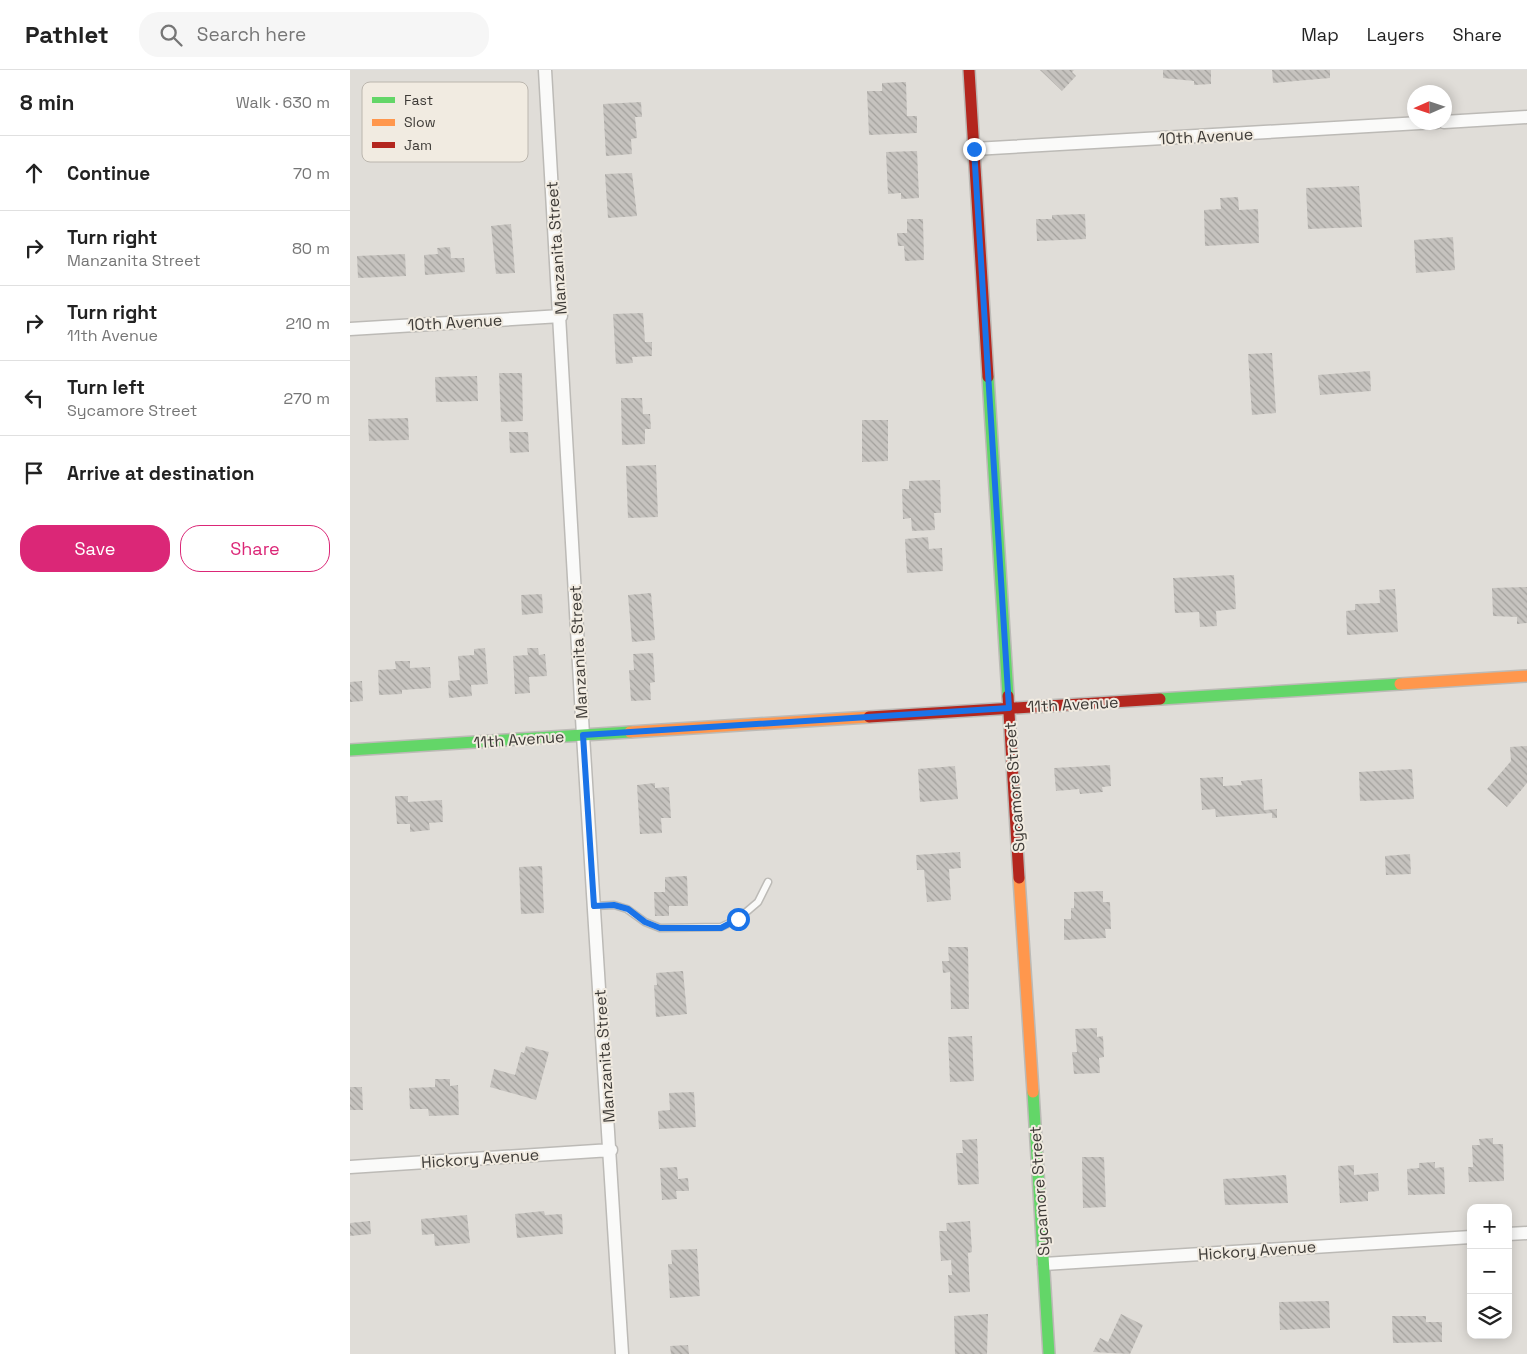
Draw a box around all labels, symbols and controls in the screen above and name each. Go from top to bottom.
search box [139,12,489,57]
text: Pathlet [25,19,109,50]
icon: search [157,21,185,49]
text: Search here [197,22,306,47]
text: Map [1301,23,1339,46]
text: Layers [1367,23,1424,46]
text: Share [1452,23,1502,46]
legend [362,82,528,162]
north arrow [1407,85,1452,130]
text: 8 min [20,89,74,116]
text: Fast [404,91,433,109]
text: Walk · 630 m [236,92,330,113]
text: Slow [404,113,436,131]
street label: 10th Avenue [1158,124,1254,149]
text: Jam [404,136,432,154]
route end [963,138,986,161]
icon: ahead [20,159,48,187]
text: Continue [67,161,150,186]
text: 70 m [293,163,330,184]
street label: Manzanita Street [541,181,572,315]
text: Turn right [67,225,157,250]
icon: right [20,234,48,262]
text: 80 m [292,238,330,259]
text: Manzanita Street [67,250,201,271]
text: Turn right [67,300,157,325]
icon: right [20,309,48,337]
street label: 10th Avenue [407,310,503,335]
text: 210 m [286,313,330,334]
text: 11th Avenue [67,325,158,346]
text: Turn left [67,375,145,400]
icon: left [20,384,48,412]
text: 270 m [283,388,330,409]
text: Sycamore Street [67,400,197,421]
icon: arrive [20,459,48,487]
text: Arrive at destination [67,461,255,486]
button: Save [20,525,170,572]
button: Share [180,525,330,572]
street label: Manzanita Street [565,585,592,719]
street label: 11th Avenue [1027,692,1119,717]
street label: Sycamore Street [999,721,1030,853]
street label: 11th Avenue [473,726,565,753]
route start [727,908,750,931]
street label: Manzanita Street [589,989,620,1123]
street label: Sycamore Street [1024,1125,1055,1257]
street label: Hickory Avenue [420,1144,540,1173]
map controls [1467,1204,1512,1339]
button: + [1467,1204,1512,1249]
street label: Hickory Avenue [1197,1236,1317,1265]
button: − [1467,1249,1512,1294]
button: layers [1467,1294,1512,1339]

